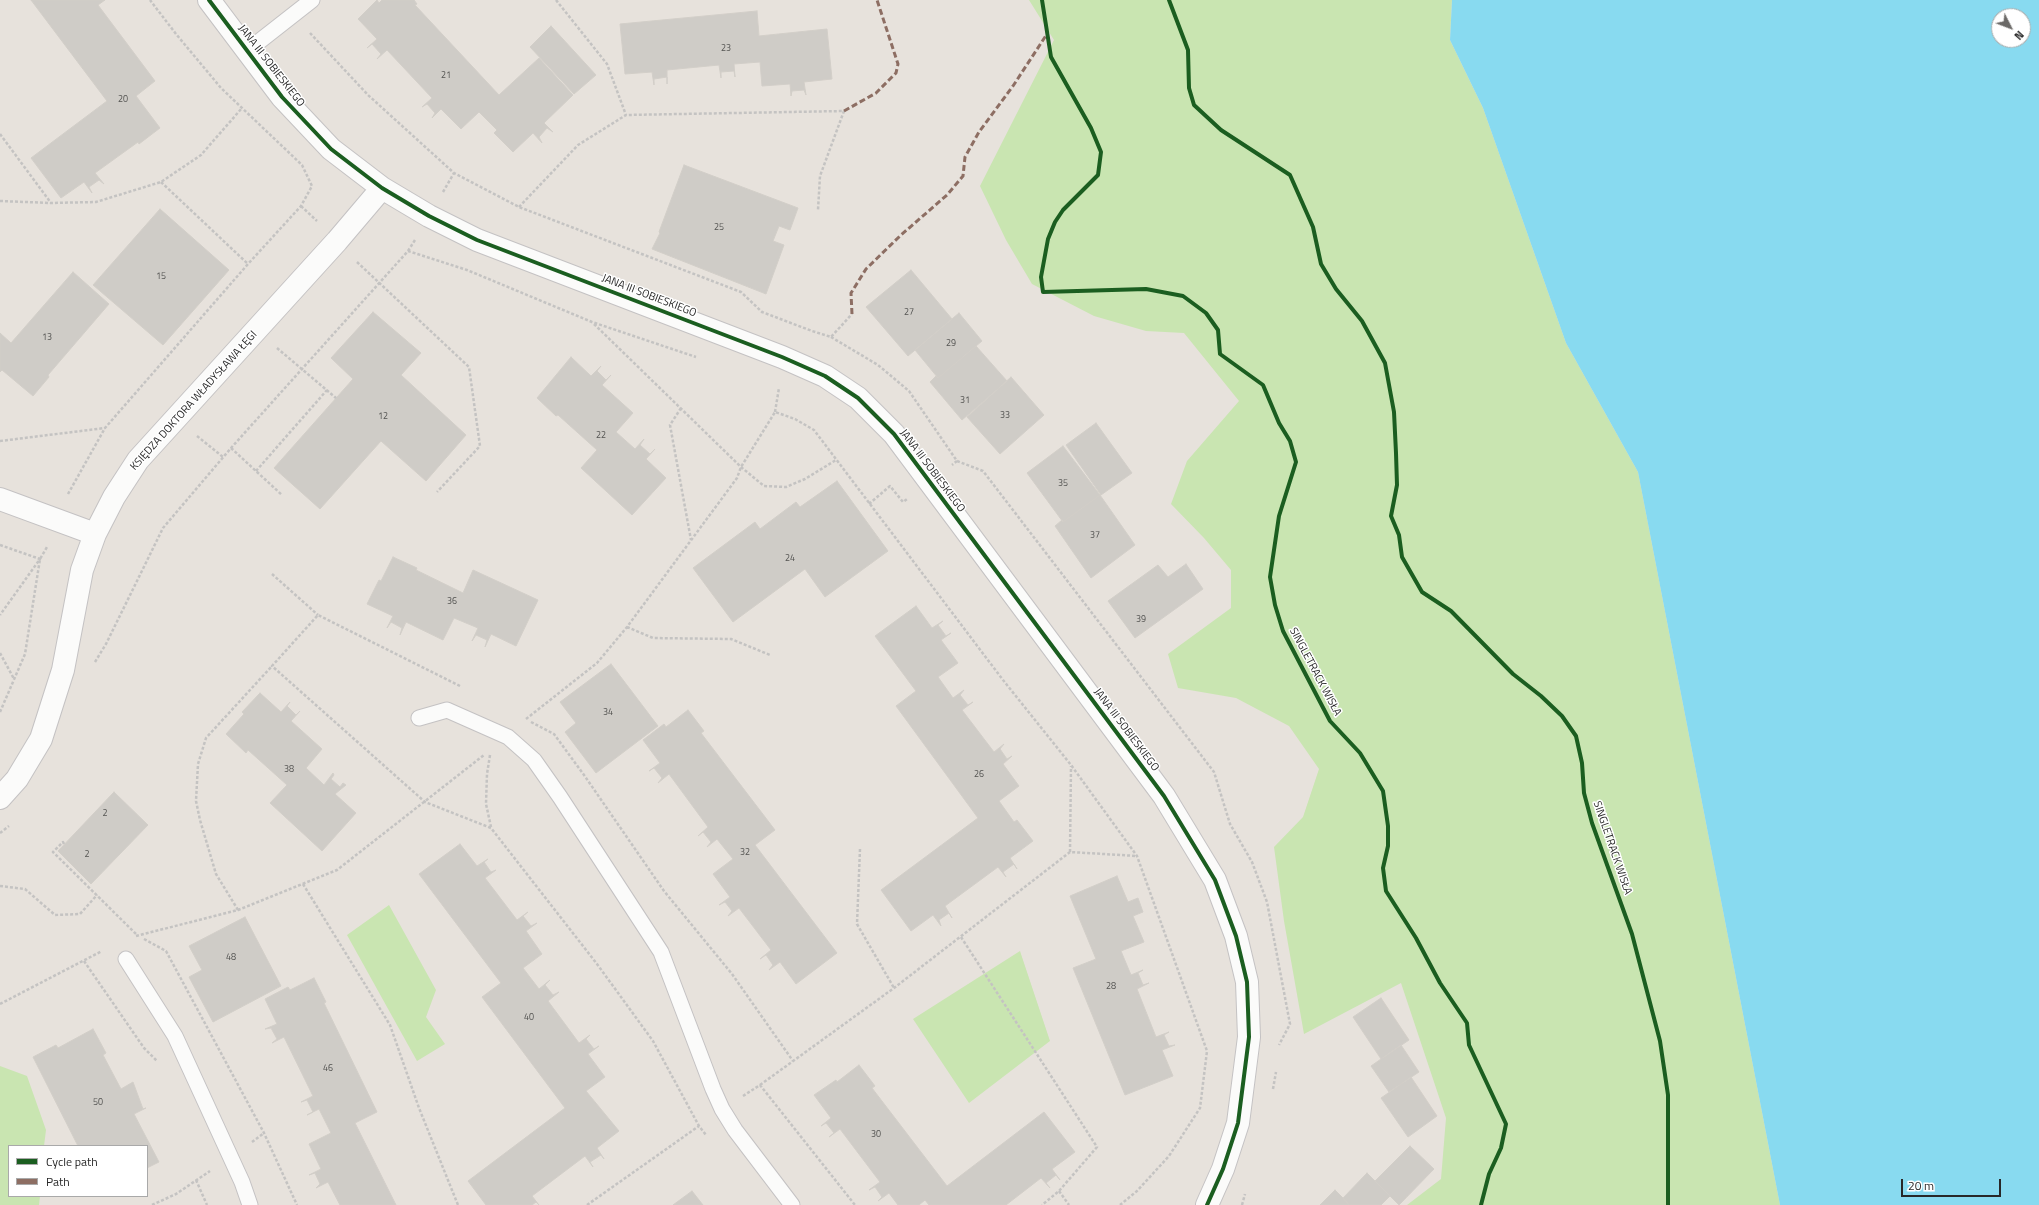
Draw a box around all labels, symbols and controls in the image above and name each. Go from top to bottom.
north arrow [1991,8,2031,48]
street label: JANA III SOBIESKIEGO [235,22,307,110]
text: N [2011,27,2028,44]
house number: 23 [721,44,731,54]
house number: 21 [441,71,451,81]
house number: 20 [118,95,128,105]
house number: 25 [714,223,724,233]
house number: 15 [156,272,166,282]
street label: JANA III SOBIESKIEGO [600,272,698,320]
house number: 27 [904,308,914,318]
street label: KSIĘDZA DOKTORA WŁADYSŁAWA ŁĘGI [128,329,260,473]
house number: 13 [42,333,52,343]
house number: 29 [946,339,956,349]
house number: 31 [960,396,970,406]
house number: 33 [1000,411,1010,421]
house number: 12 [378,412,388,422]
street label: JANA III SOBIESKIEGO [897,427,967,515]
house number: 22 [596,431,606,441]
house number: 35 [1058,479,1068,489]
house number: 37 [1090,531,1100,541]
house number: 24 [785,554,795,564]
house number: 36 [447,597,457,607]
house number: 39 [1136,615,1146,625]
street label: SINGLETRACK WISŁA [1286,626,1344,718]
street label: JANA III SOBIESKIEGO [1091,686,1161,774]
house number: 34 [603,708,613,718]
house number: 38 [284,765,294,775]
house number: 26 [974,770,984,780]
street label: SINGLETRACK WISŁA [1590,799,1634,897]
house number: 2 [102,809,108,819]
house number: 32 [740,848,750,858]
house number: 2 [84,850,90,860]
house number: 48 [226,953,236,963]
house number: 28 [1106,982,1116,992]
house number: 40 [524,1013,534,1023]
house number: 46 [323,1064,333,1074]
house number: 50 [93,1098,103,1108]
house number: 30 [871,1130,881,1140]
legend [8,1145,148,1197]
text: Cycle path [46,1152,98,1171]
scale bar [1903,1171,2003,1197]
text: Path [46,1172,70,1191]
text: 20 m [1908,1176,1934,1195]

